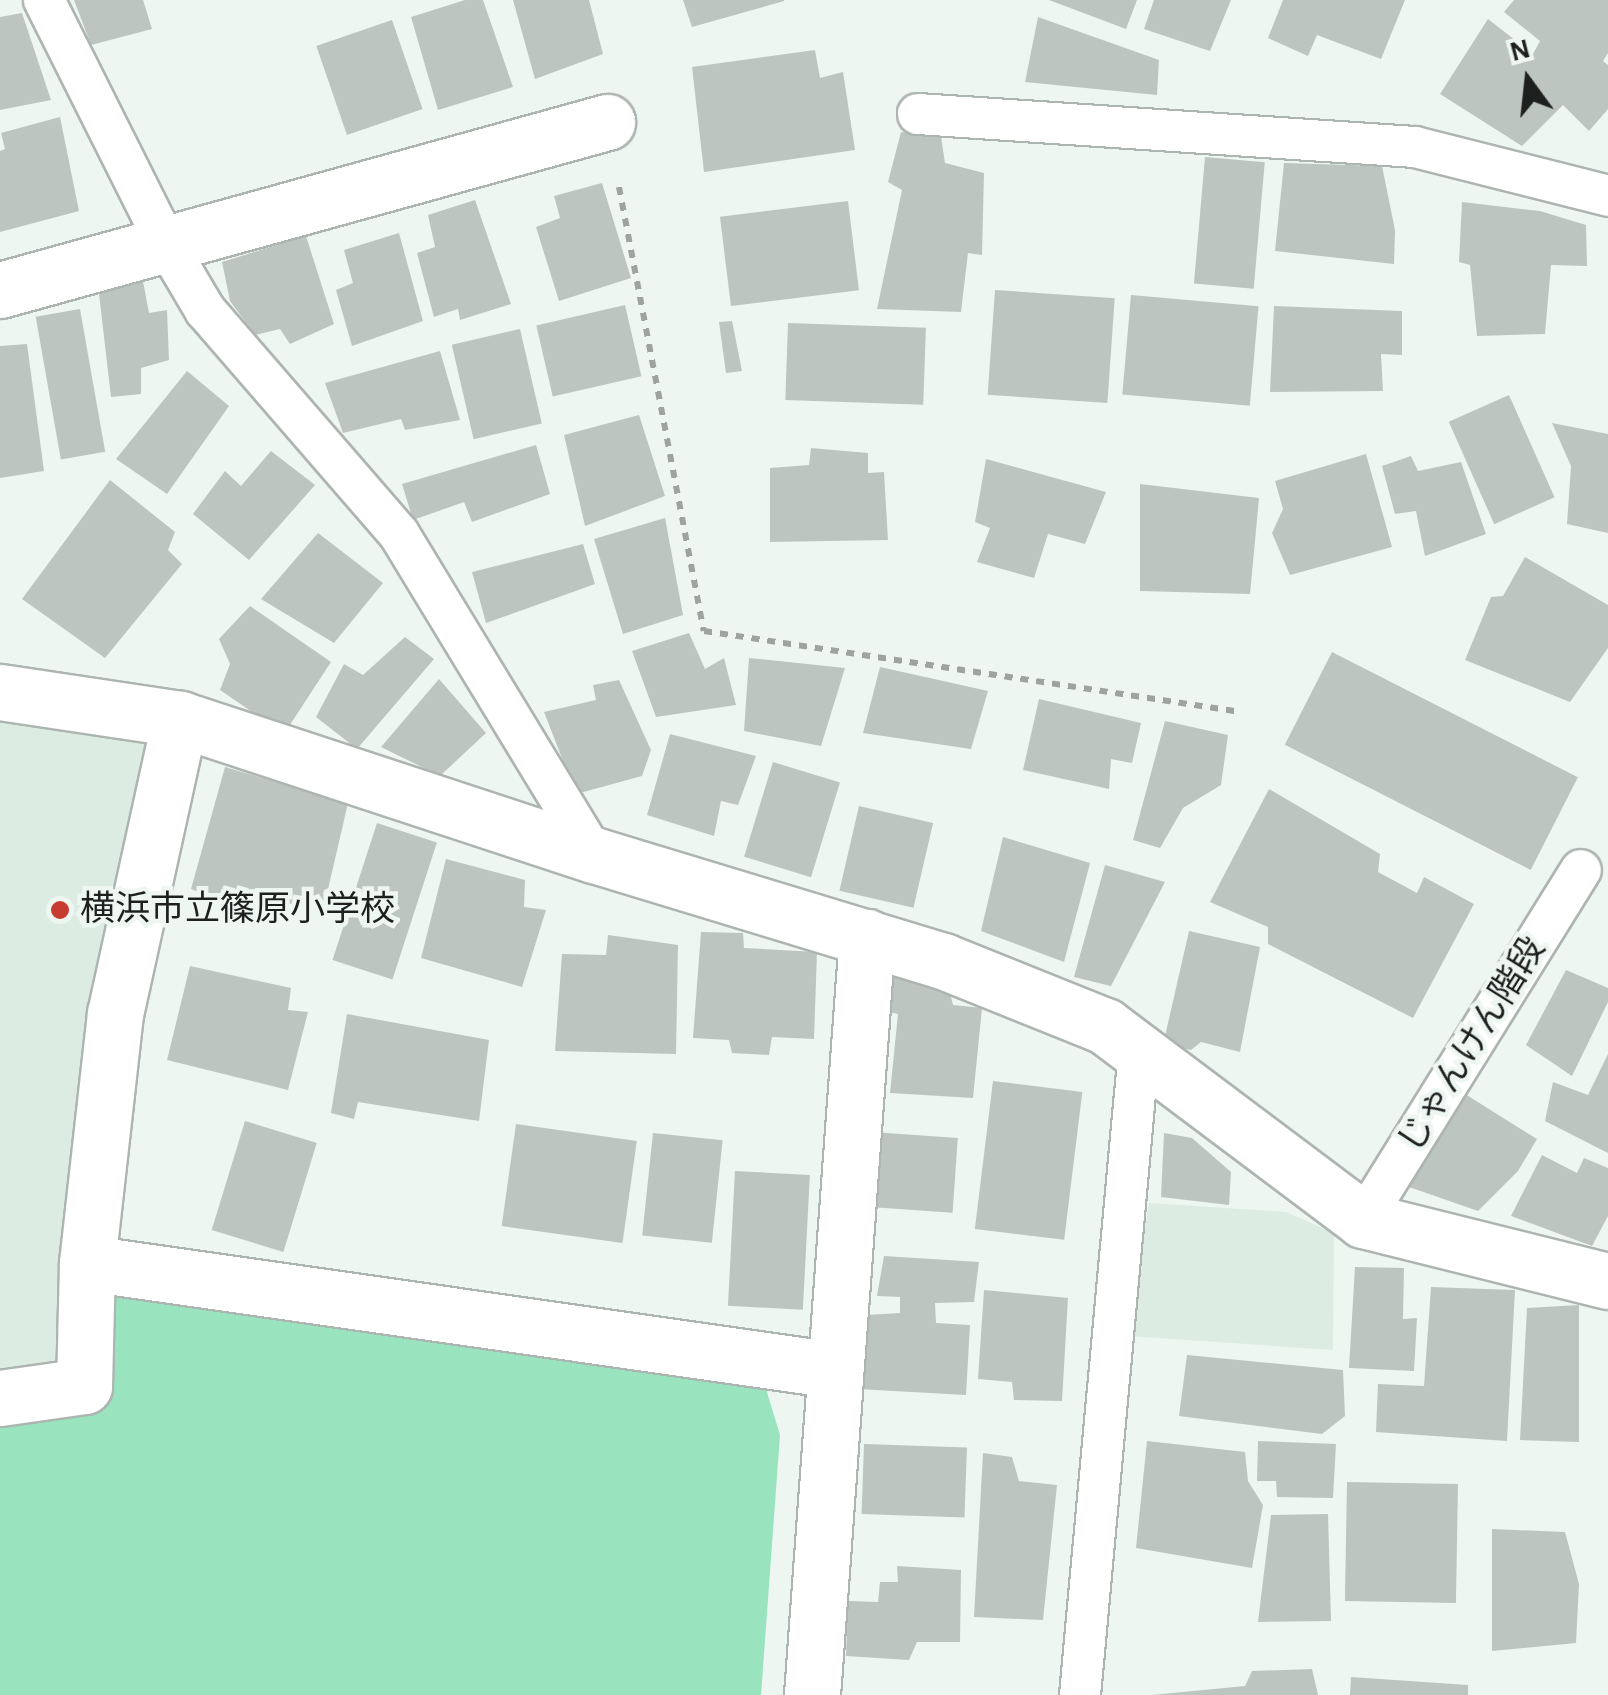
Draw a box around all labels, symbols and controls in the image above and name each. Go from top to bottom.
north arrow [1478,30,1578,130]
text: N [1507,35,1533,67]
place label: 横浜市立篠原小学校 [80,889,395,931]
marker: 横浜市立篠原小学校 [49,899,71,921]
street label: じゃんけん階段 [1389,930,1555,1160]

